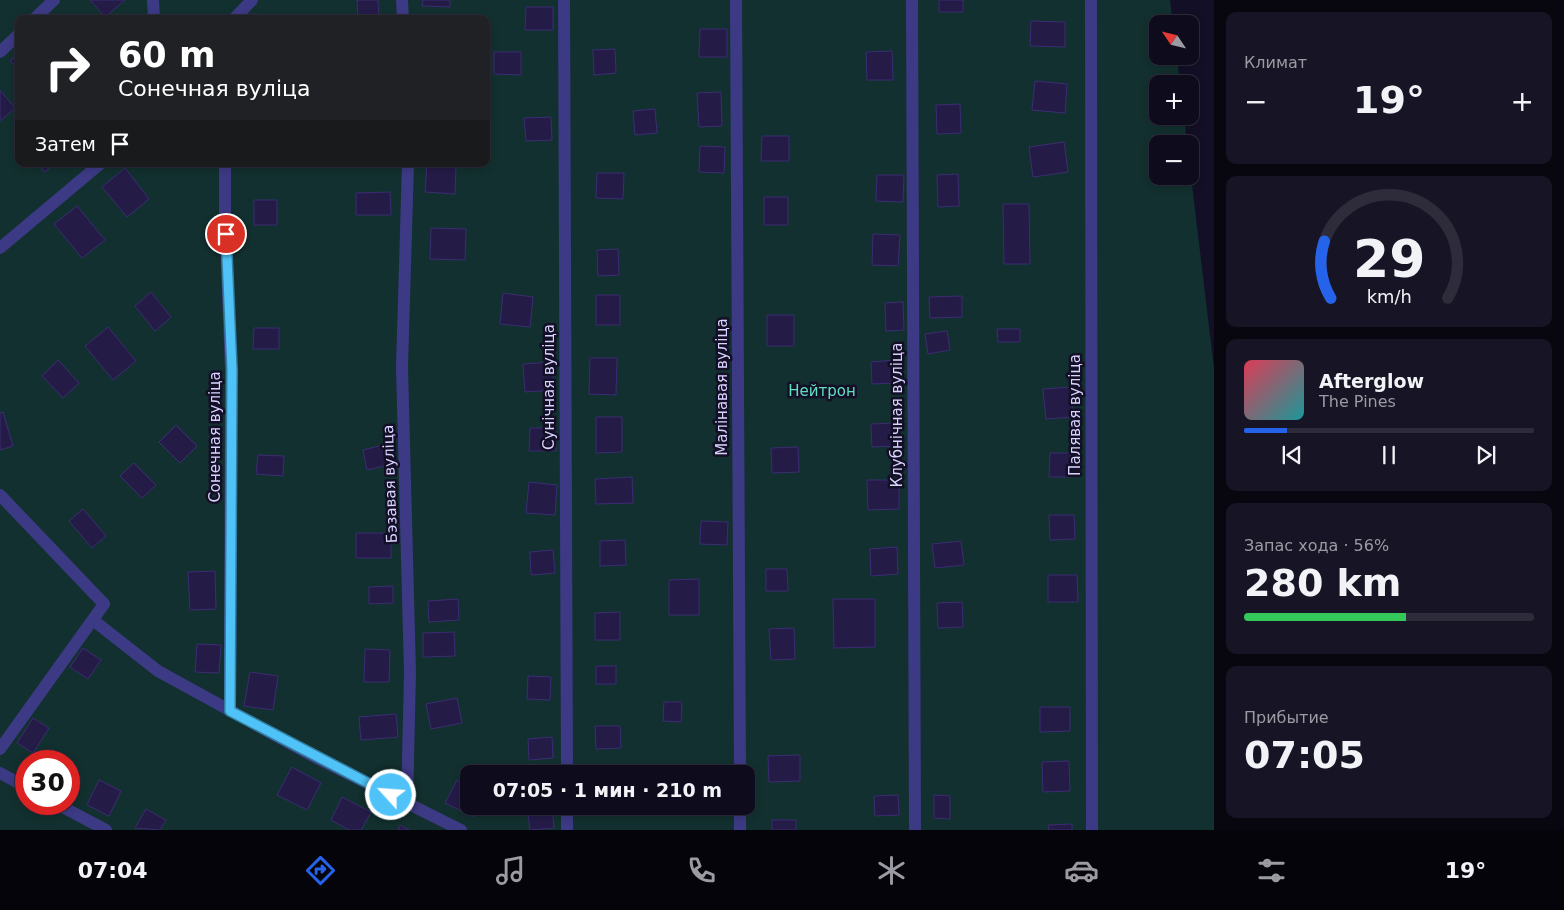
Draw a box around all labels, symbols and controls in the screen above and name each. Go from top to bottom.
north arrow [1149,15,1199,65]
map controls [1149,15,1199,185]
icon: right [35,35,100,100]
text: 60 m [118,35,215,75]
text: Климат [1244,53,1307,72]
button: + [1149,75,1199,125]
text: Сонечная вуліца [118,76,310,101]
text: 19° [1353,78,1425,122]
text: − [1244,85,1267,118]
text: + [1511,85,1534,118]
icon: arrive [106,130,134,158]
text: Затем [35,133,96,155]
button: − [1149,135,1199,185]
pin [205,213,247,255]
icon: arrive [212,220,240,248]
text: 29 [1353,229,1425,289]
text: km/h [1366,286,1412,307]
street label: Малінавая вуліца [713,318,731,456]
street label: Сунічная вуліца [540,324,558,450]
street label: Клубнічная вуліца [888,343,906,487]
street label: Палявая вуліца [1066,354,1084,476]
text: Afterglow [1319,370,1424,392]
street label: Сонечная вуліца [206,371,224,503]
park label: Нейтрон [788,382,856,400]
text: The Pines [1319,392,1396,411]
street label: Бэзавая вуліца [379,425,401,543]
icon: previous [1278,441,1306,469]
icon: pause [1375,441,1403,469]
icon: next [1472,441,1500,469]
text: Запас хода · 56% [1244,536,1389,555]
text: 280 km [1244,561,1401,605]
text: Прибытие [1244,708,1329,727]
text: 07:05 [1244,733,1365,777]
speed limit sign: 30 [15,750,80,815]
position arrow [364,768,416,820]
text: 07:05 · 1 мин · 210 m [493,779,722,801]
icon: directions [303,853,338,888]
icon: music [493,853,528,888]
icon: phone [684,853,719,888]
icon: climate [874,853,909,888]
icon: car [1064,853,1099,888]
icon: filters [1254,853,1289,888]
text: 07:04 [78,858,148,883]
text: 19° [1445,858,1486,883]

